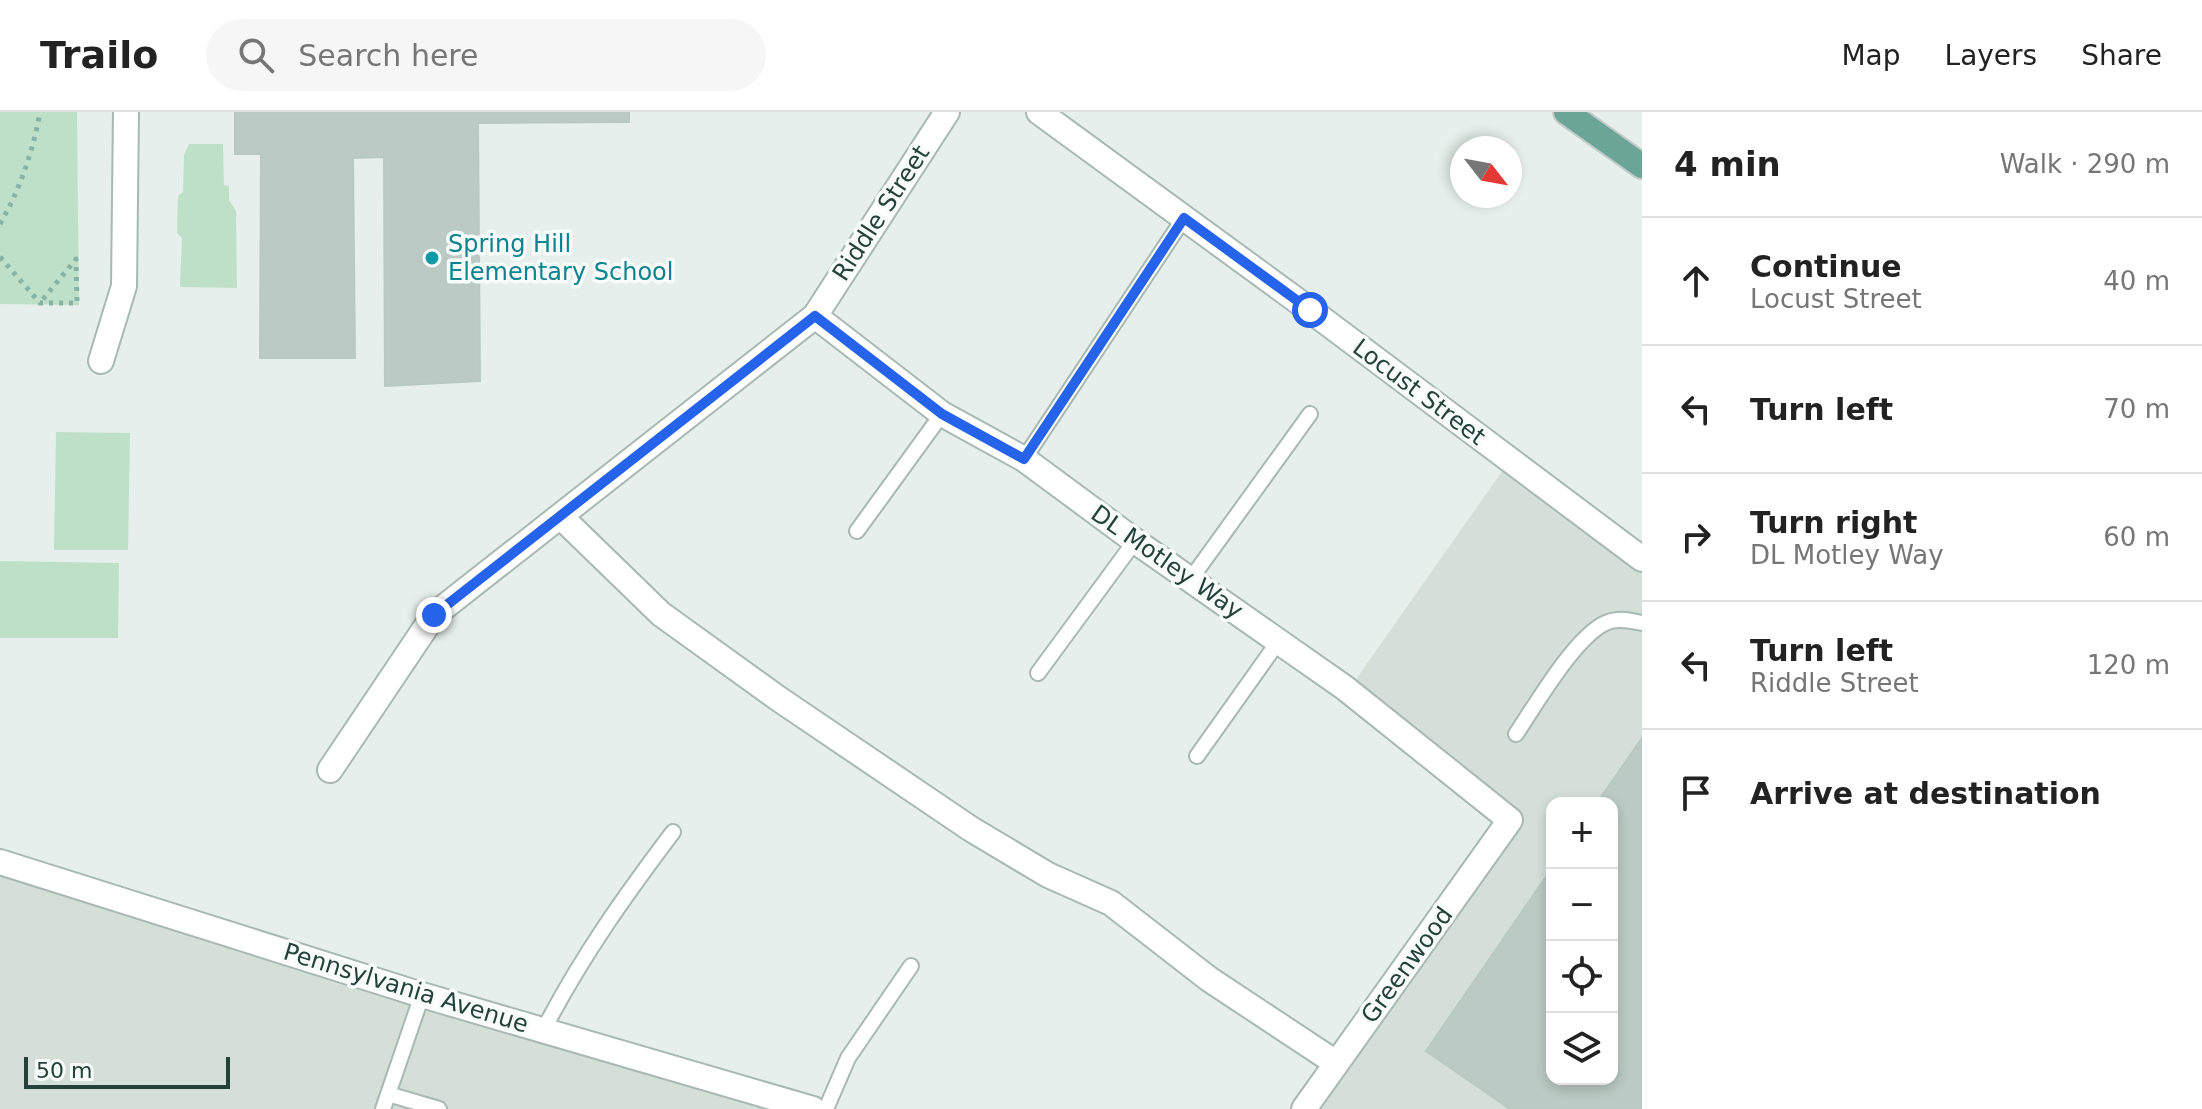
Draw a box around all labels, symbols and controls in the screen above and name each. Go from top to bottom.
search box [206,19,766,91]
text: Trailo [40,33,158,77]
icon: search [234,33,278,77]
text: Search here [298,38,479,73]
text: Map [1841,39,1901,72]
text: Layers [1945,39,2037,72]
text: Share [2081,39,2162,72]
north arrow [1450,136,1522,208]
street label: Riddle Street [827,140,935,286]
text: 4 min [1674,144,1781,184]
text: Walk · 290 m [2000,149,2170,179]
place label: Spring Hill Elementary School [448,230,673,286]
marker: Spring Hill Elementary School [423,249,441,267]
text: Continue [1750,249,1902,284]
icon: ahead [1674,259,1718,303]
text: 40 m [2103,266,2170,296]
text: Locust Street [1750,284,1922,314]
route start [1292,292,1328,328]
street label: Locust Street [1347,333,1491,451]
icon: left [1674,387,1718,431]
text: Turn left [1750,392,1893,427]
text: 70 m [2103,394,2170,424]
street label: DL Motley Way [1086,499,1248,625]
text: Turn right [1750,505,1917,540]
icon: right [1674,515,1718,559]
text: 60 m [2103,522,2170,552]
text: DL Motley Way [1750,540,1944,570]
route end [416,597,452,633]
text: Turn left [1750,633,1893,668]
icon: left [1674,643,1718,687]
text: 120 m [2087,650,2170,680]
text: Riddle Street [1750,668,1919,698]
icon: arrive [1674,771,1718,815]
text: Arrive at destination [1750,776,2101,811]
map controls [1546,797,1618,1085]
button: + [1546,797,1618,869]
button: − [1546,869,1618,941]
street label: Greenwood [1355,901,1459,1029]
street label: Pennsylvania Avenue [280,937,532,1039]
button: locate [1546,941,1618,1013]
button: layers [1546,1013,1618,1085]
scale bar [24,1053,230,1089]
text: 50 m [36,1058,92,1083]

